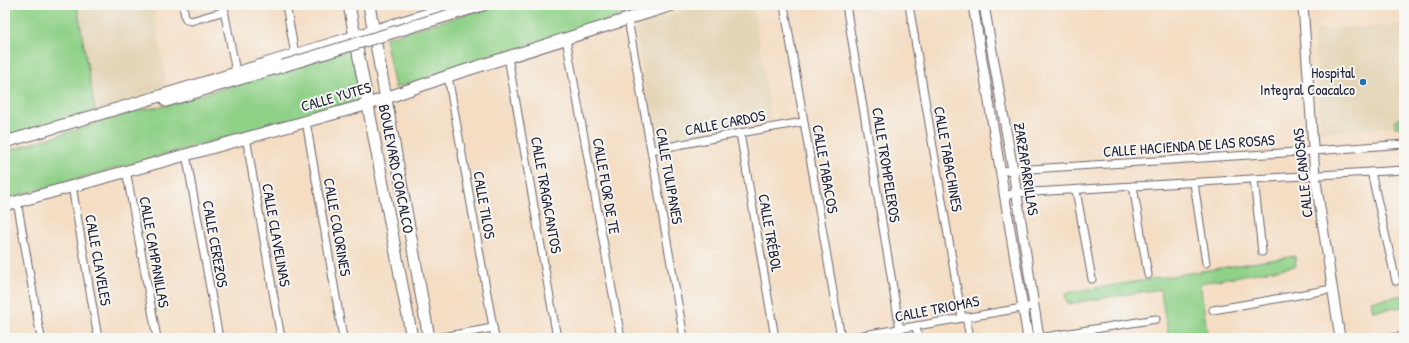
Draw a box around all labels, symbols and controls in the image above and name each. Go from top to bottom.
place label: Hospital Integral Coacalco [1260,62,1355,100]
street label: CALLE YUTES [298,76,374,117]
marker: Hospital Integral Coacalco [1358,77,1368,87]
street label: BOULEVARD COACALCO [374,103,419,235]
street label: CALLE CARDOS [683,104,767,141]
street label: CALLE TABACHINES [929,105,968,213]
street label: CALLE TROMPELEROS [867,106,906,224]
street label: ZARZAPARRILLAS [1009,121,1044,217]
street label: CALLE TABACOS [807,123,844,215]
street label: CALLE TULIPANES [651,126,688,226]
street label: CALLE CANOSAS [1287,127,1318,219]
street label: CALLE HACIENDA DE LAS ROSAS [1102,129,1276,162]
street label: CALLE TRAGACANTOS [526,135,567,255]
street label: CALLE FLOR DE TE [588,136,625,236]
street label: CALLE TILOS [468,170,501,240]
street label: CALLE COLORINES [319,176,356,278]
street label: CALLE CLAVELINAS [257,182,296,288]
street label: CALLE TRÉBOL [753,192,788,274]
street label: CALLE CAMPANILLAS [134,195,175,309]
street label: CALLE CEREZOS [198,199,233,289]
street label: CALLE CLAVELES [80,213,117,307]
street label: CALLE TRIOMAS [893,290,981,327]

